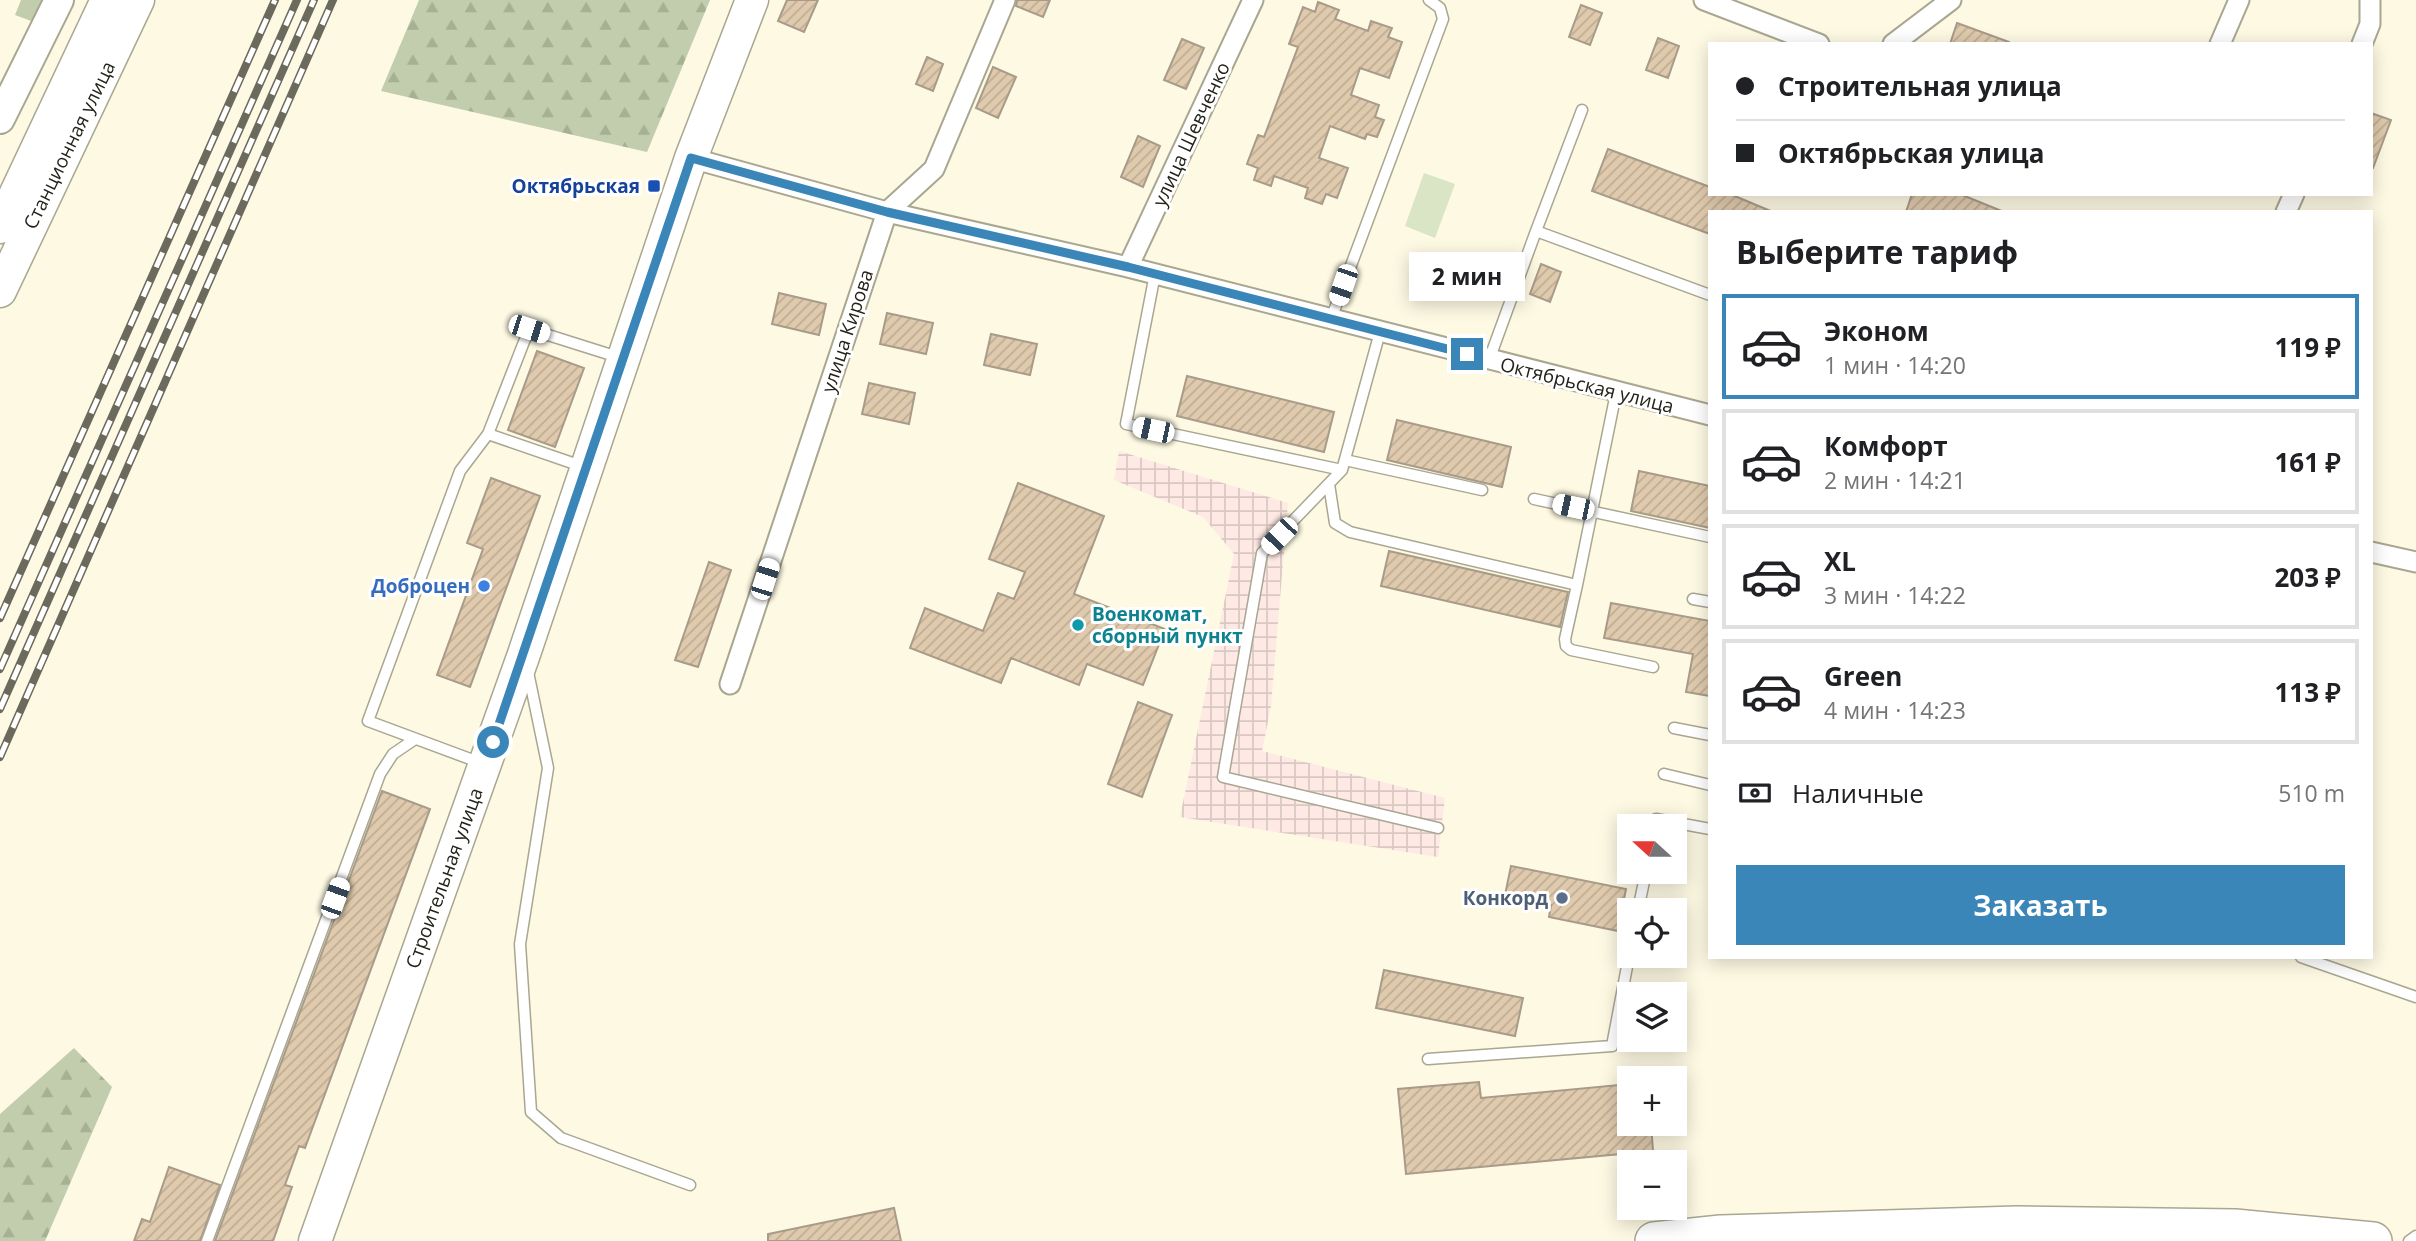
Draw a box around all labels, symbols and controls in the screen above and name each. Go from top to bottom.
street label: Станционная улица [17,57,121,233]
street label: улица Шевченко [1146,58,1236,210]
text: Строительная улица [1778,68,2062,104]
text: Октябрьская улица [1778,135,2044,171]
place label: Октябрьская [512,173,640,199]
marker: Октябрьская [646,178,662,194]
text: Выберите тариф [1736,230,2018,273]
callout: 2 мин [1409,252,1525,302]
text: 2 мин [1432,260,1502,292]
car [1327,262,1360,308]
street label: улица Кирова [815,266,879,396]
car [506,313,553,345]
text: Эконом [1824,313,1929,349]
icon: car [1740,315,1803,378]
text: 119 ₽ [2275,329,2341,365]
route end [1451,338,1483,370]
text: 1 мин · 14:20 [1824,349,1966,381]
street label: Октябрьская улица [1497,351,1677,419]
car [1131,415,1176,445]
text: Комфорт [1824,428,1948,464]
icon: car [1740,430,1803,493]
text: 161 ₽ [2275,444,2341,480]
text: 2 мин · 14:21 [1824,464,1966,496]
car [1551,492,1596,522]
car [1257,514,1302,558]
text: XL [1824,543,1856,579]
icon: car [1740,545,1803,608]
car [749,556,782,602]
text: 203 ₽ [2275,559,2341,595]
place label: Доброцен [371,573,470,599]
marker: Доброцен [476,578,492,594]
text: 3 мин · 14:22 [1824,579,1966,611]
place label: Военкомат, сборный пункт [1092,601,1243,649]
marker: Военкомат, сборный пункт [1070,617,1086,633]
text: Green [1824,658,1902,694]
icon: car [1740,660,1803,723]
text: 113 ₽ [2275,674,2341,710]
text: 4 мин · 14:23 [1824,694,1966,726]
route start [477,726,509,758]
icon: cash [1736,774,1774,812]
text: Наличные [1792,775,1924,811]
text: 510 m [2278,777,2345,809]
street label: Строительная улица [399,784,489,972]
north arrow [1617,814,1687,884]
map controls [1617,814,1687,1220]
button: Заказать [1736,865,2345,945]
car [318,875,353,921]
place label: Конкорд [1463,885,1548,911]
marker: Конкорд [1554,890,1570,906]
button: locate [1617,898,1687,968]
button: layers [1617,982,1687,1052]
button: + [1617,1066,1687,1136]
button: − [1617,1150,1687,1220]

